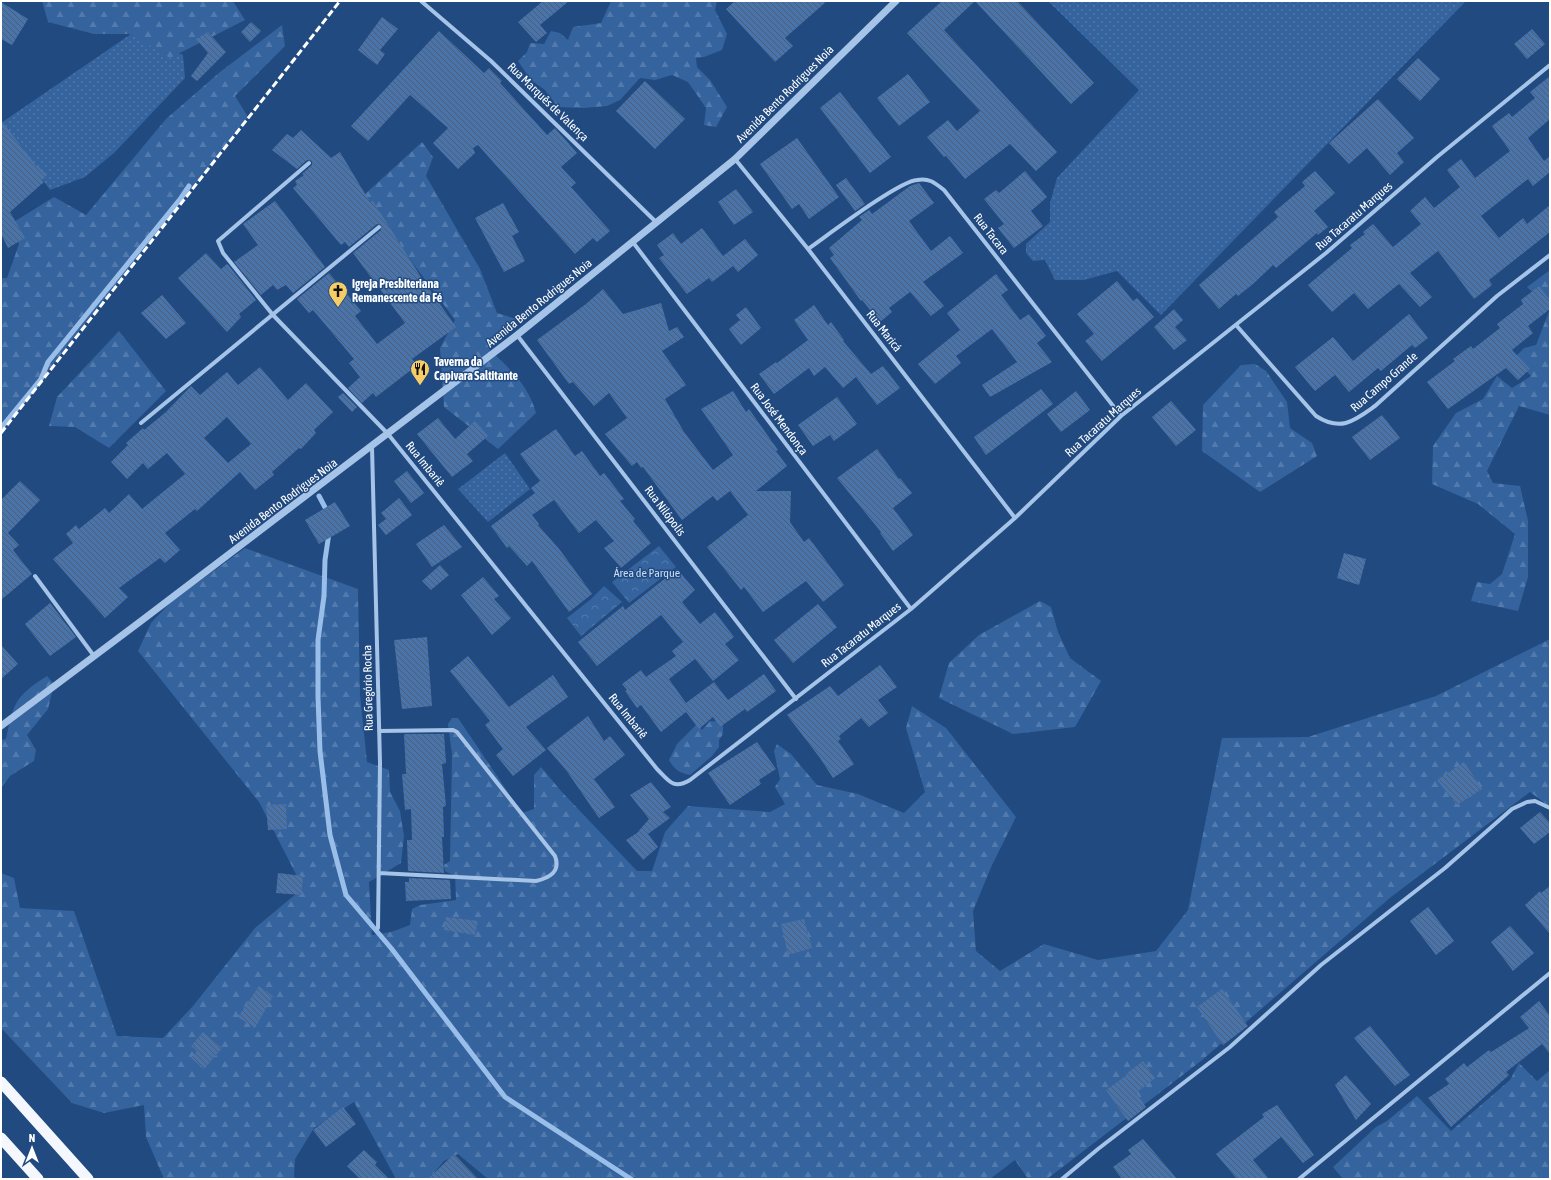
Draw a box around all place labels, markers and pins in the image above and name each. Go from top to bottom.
place label: Igreja Presbiteriana Remanescente da Fé [352,277,443,305]
church icon: Igreja Presbiteriana Remanescente da Fé [327,280,349,308]
place label: Taverna da Capivara Saltitante [434,355,519,383]
restaurant icon: Taverna da Capivara Saltitante [409,358,431,386]

